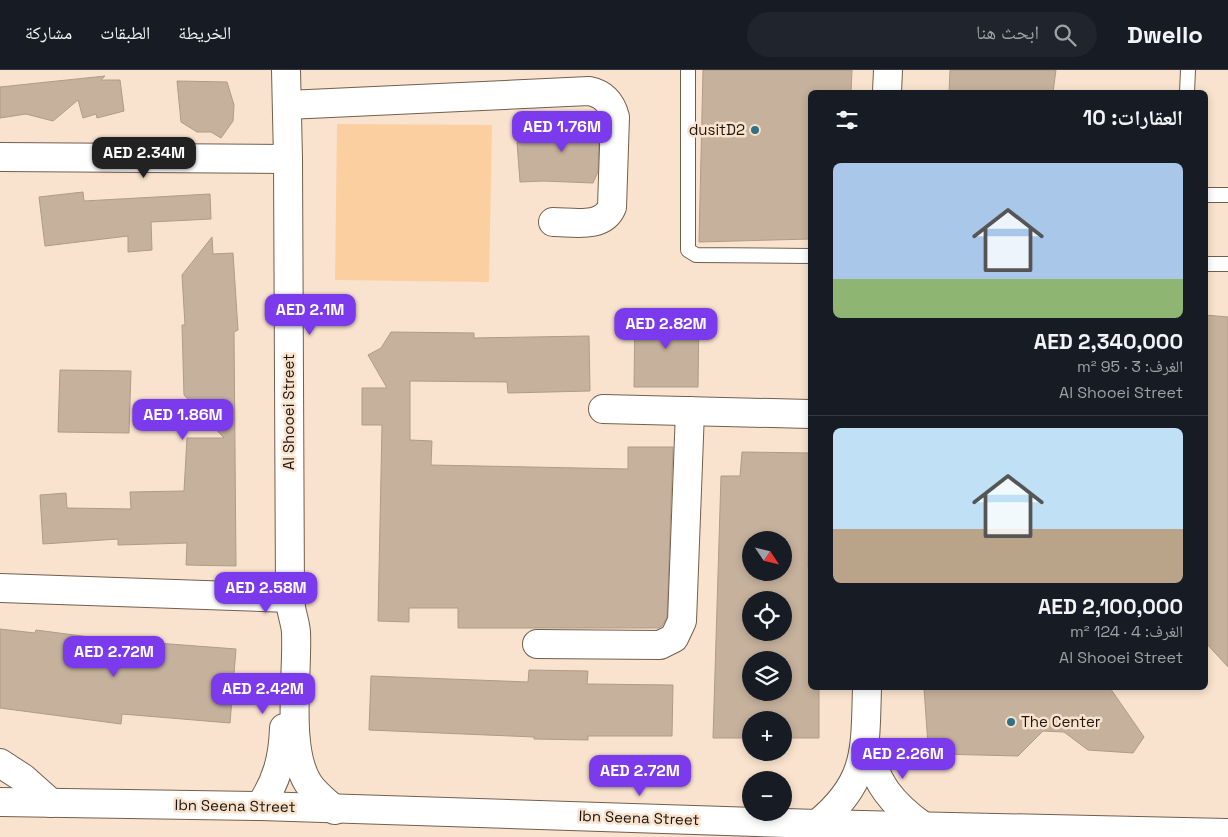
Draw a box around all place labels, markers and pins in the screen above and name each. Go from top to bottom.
pin: AED 1.76M [505,111,619,153]
place label: dusitD2 [689,120,745,139]
marker: dusitD2 [749,124,761,136]
pin: AED 2.34M [87,136,201,179]
pin: AED 2.1M [258,294,362,336]
pin: AED 2.82M [609,308,723,350]
pin: AED 1.86M [126,398,240,441]
pin: AED 2.58M [209,572,323,614]
pin: AED 2.72M [57,636,171,678]
pin: AED 2.42M [206,672,320,715]
place label: The Center [1021,712,1101,731]
marker: The Center [1005,716,1017,728]
pin: AED 2.26M [846,738,960,780]
pin: AED 2.72M [583,754,697,797]

